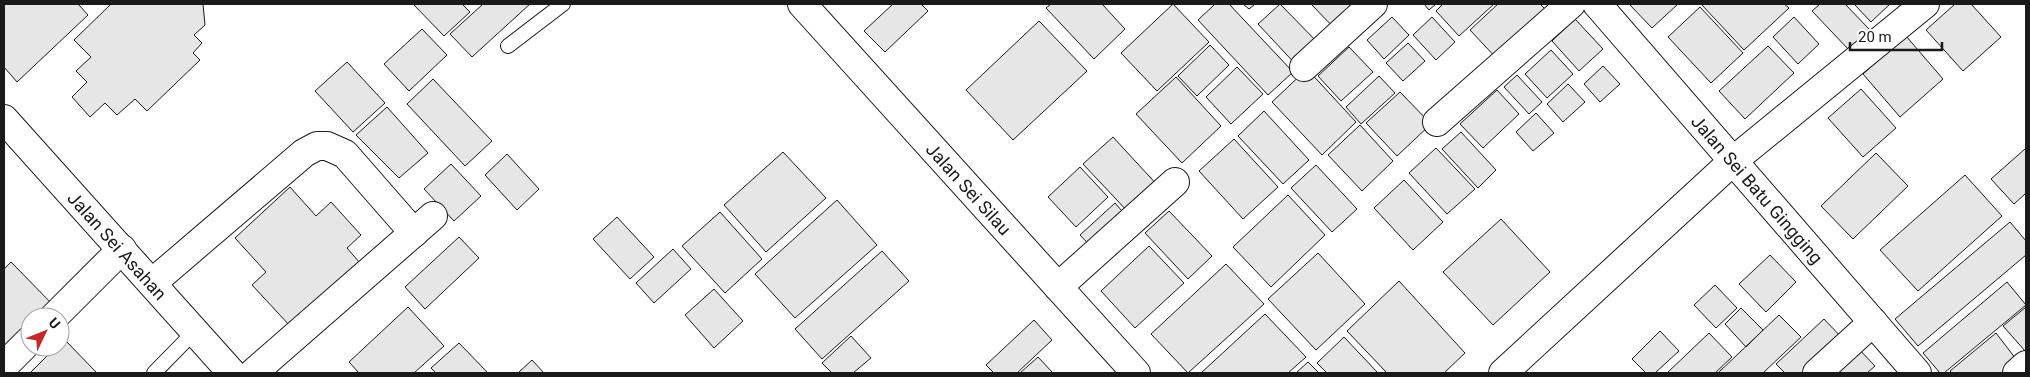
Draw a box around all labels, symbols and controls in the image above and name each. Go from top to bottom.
scale bar [1850,20,1942,52]
text: 20 m [1858,28,1892,46]
street label: Jalan Sei Batu Gingging [1687,110,1828,268]
street label: Jalan Sei Silau [922,138,1016,239]
street label: Jalan Sei Asahan [64,187,171,304]
north arrow [20,307,70,357]
text: U [46,314,64,332]

